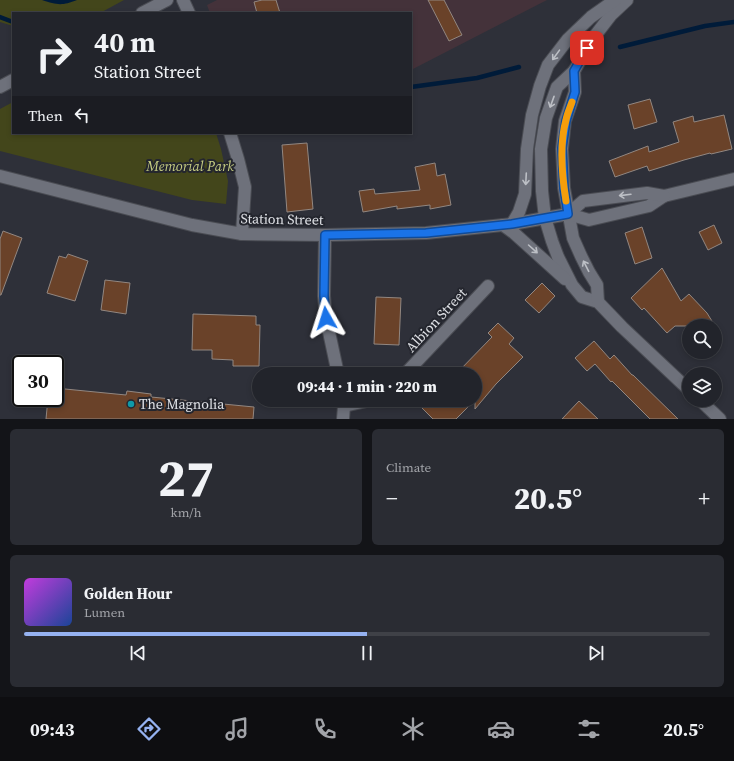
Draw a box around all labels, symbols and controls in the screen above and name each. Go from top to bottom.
text: 40 m [94,23,156,61]
icon: right [28,28,80,80]
pin [570,31,604,65]
icon: arrive [576,37,598,59]
one-way arrow [552,49,560,60]
text: Station Street [94,59,201,84]
one-way arrow [547,95,555,107]
icon: left [71,104,93,126]
text: Then [28,105,63,126]
park label: Memorial Park [145,156,234,176]
one-way arrow [522,172,530,185]
one-way arrow [619,192,632,199]
street label: Station Street [240,208,324,230]
one-way arrow [527,245,538,254]
one-way arrow [582,260,589,272]
street label: Albion Street [401,283,471,357]
position arrow [305,297,347,339]
map controls [682,319,722,407]
button: search [682,319,722,359]
speed limit sign: 30 [12,355,64,407]
button: layers [682,367,722,407]
text: 09:44 · 1 min · 220 m [297,376,437,397]
place label: The Magnolia [139,394,225,414]
marker: The Magnolia [126,399,136,409]
text: 27 [158,442,214,513]
text: Climate [386,459,431,476]
text: 20.5° [514,478,582,519]
text: − [386,483,398,513]
text: + [698,483,710,513]
text: km/h [171,504,201,521]
text: Golden Hour [84,583,172,604]
text: Lumen [84,604,125,621]
icon: previous [127,642,149,664]
icon: pause [356,642,378,664]
icon: next [585,642,607,664]
icon: directions [135,715,163,743]
icon: music [223,715,251,743]
icon: phone [311,715,339,743]
icon: climate [399,715,427,743]
icon: car [487,715,515,743]
icon: filters [575,715,603,743]
text: 09:43 [30,717,74,742]
text: 20.5° [663,717,704,742]

